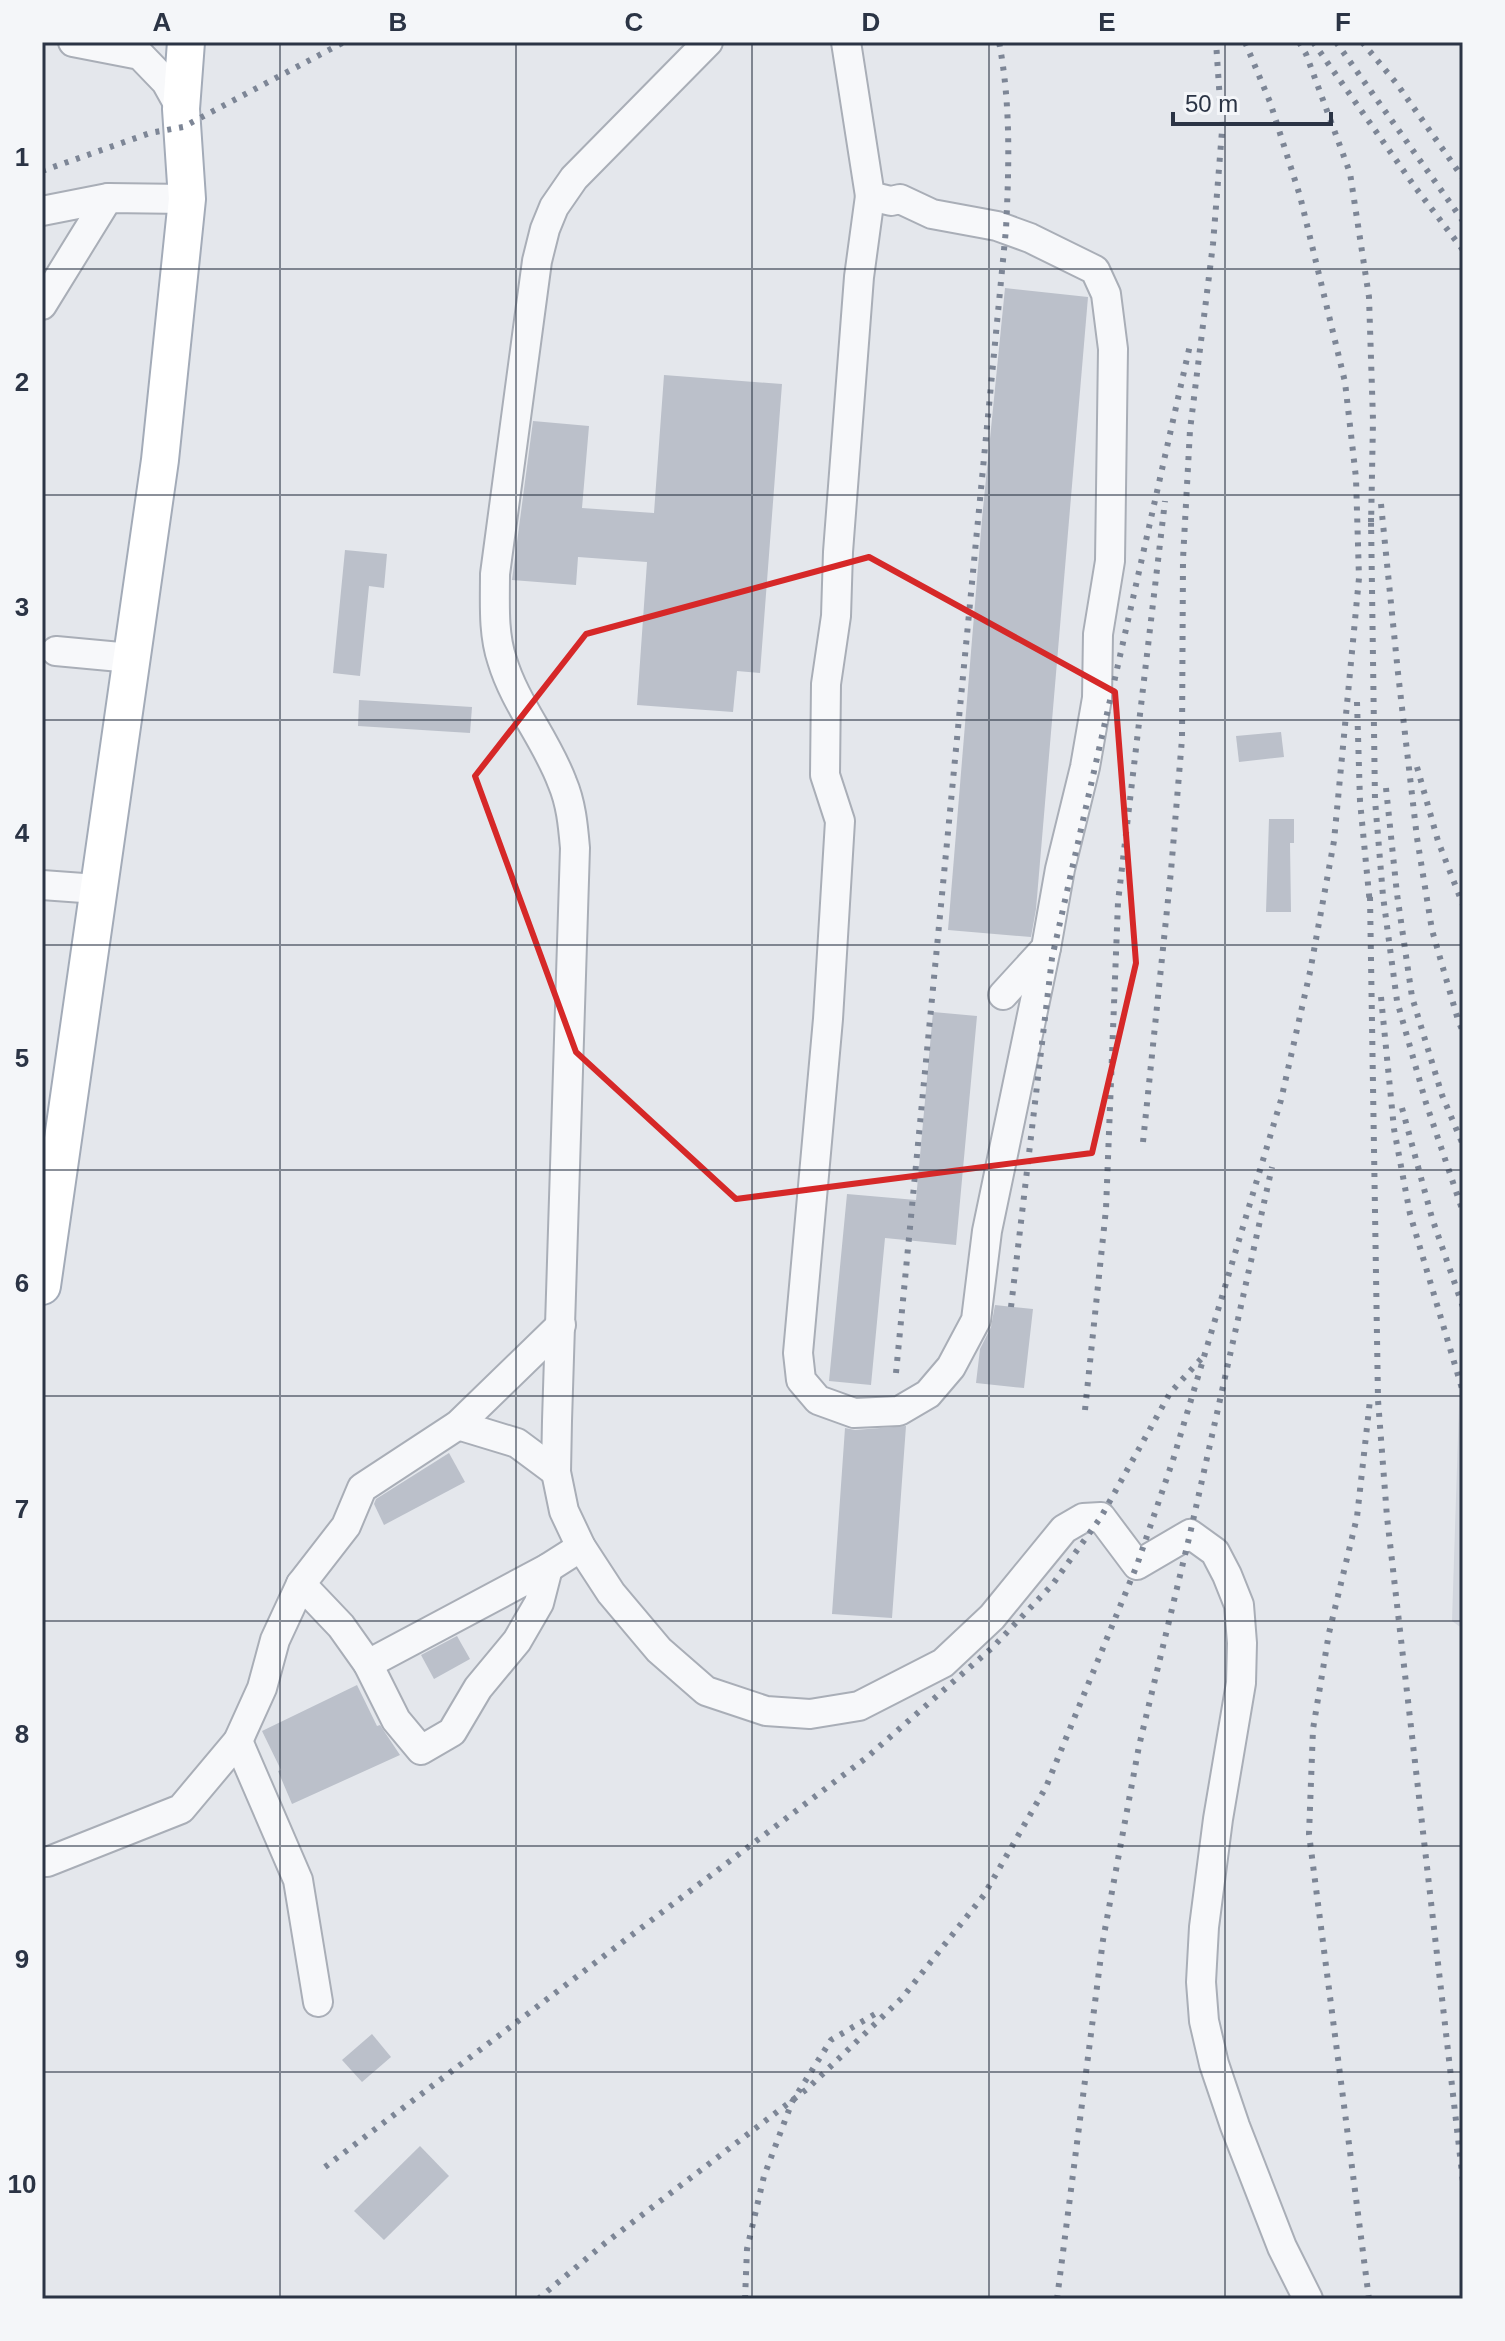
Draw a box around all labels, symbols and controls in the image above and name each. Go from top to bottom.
text: A [153,7,172,37]
text: B [389,7,407,37]
text: C [625,7,644,37]
text: D [862,7,880,37]
text: E [1098,7,1116,37]
text: F [1335,7,1351,37]
scale bar [1173,76,1331,126]
text: 50 m [1185,90,1238,117]
text: 1 [15,142,29,172]
text: 2 [15,367,29,397]
text: 3 [15,592,29,622]
text: 4 [15,818,30,848]
text: 5 [15,1043,29,1073]
text: 6 [15,1268,29,1298]
text: 7 [15,1494,29,1524]
text: 8 [15,1719,29,1749]
text: 9 [15,1944,29,1974]
text: 10 [8,2169,36,2199]

